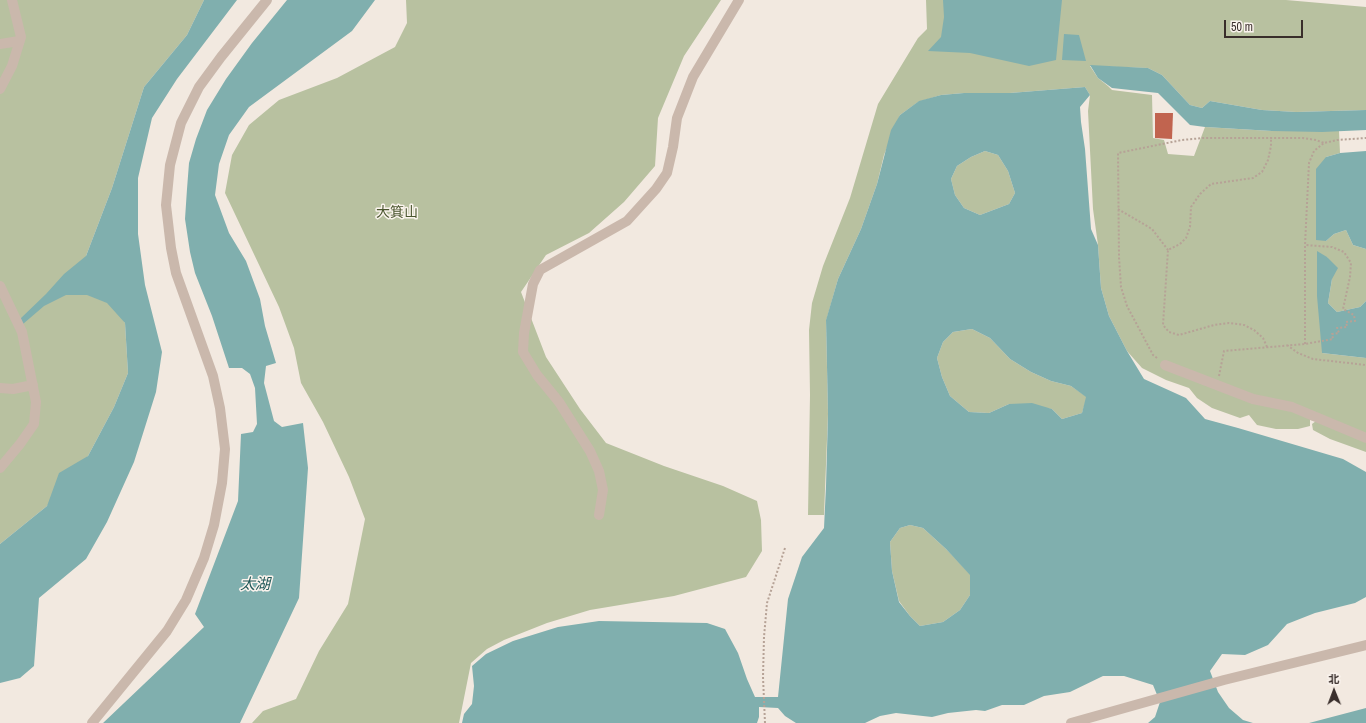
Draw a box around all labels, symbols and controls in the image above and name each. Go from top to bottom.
scale bar [1226,12,1305,38]
text: 50 m [1231,19,1253,35]
park label: 大箕山 [376,205,418,221]
water label: 太湖 [240,576,270,594]
north arrow [1314,671,1354,711]
text: 北 [1328,672,1339,686]

